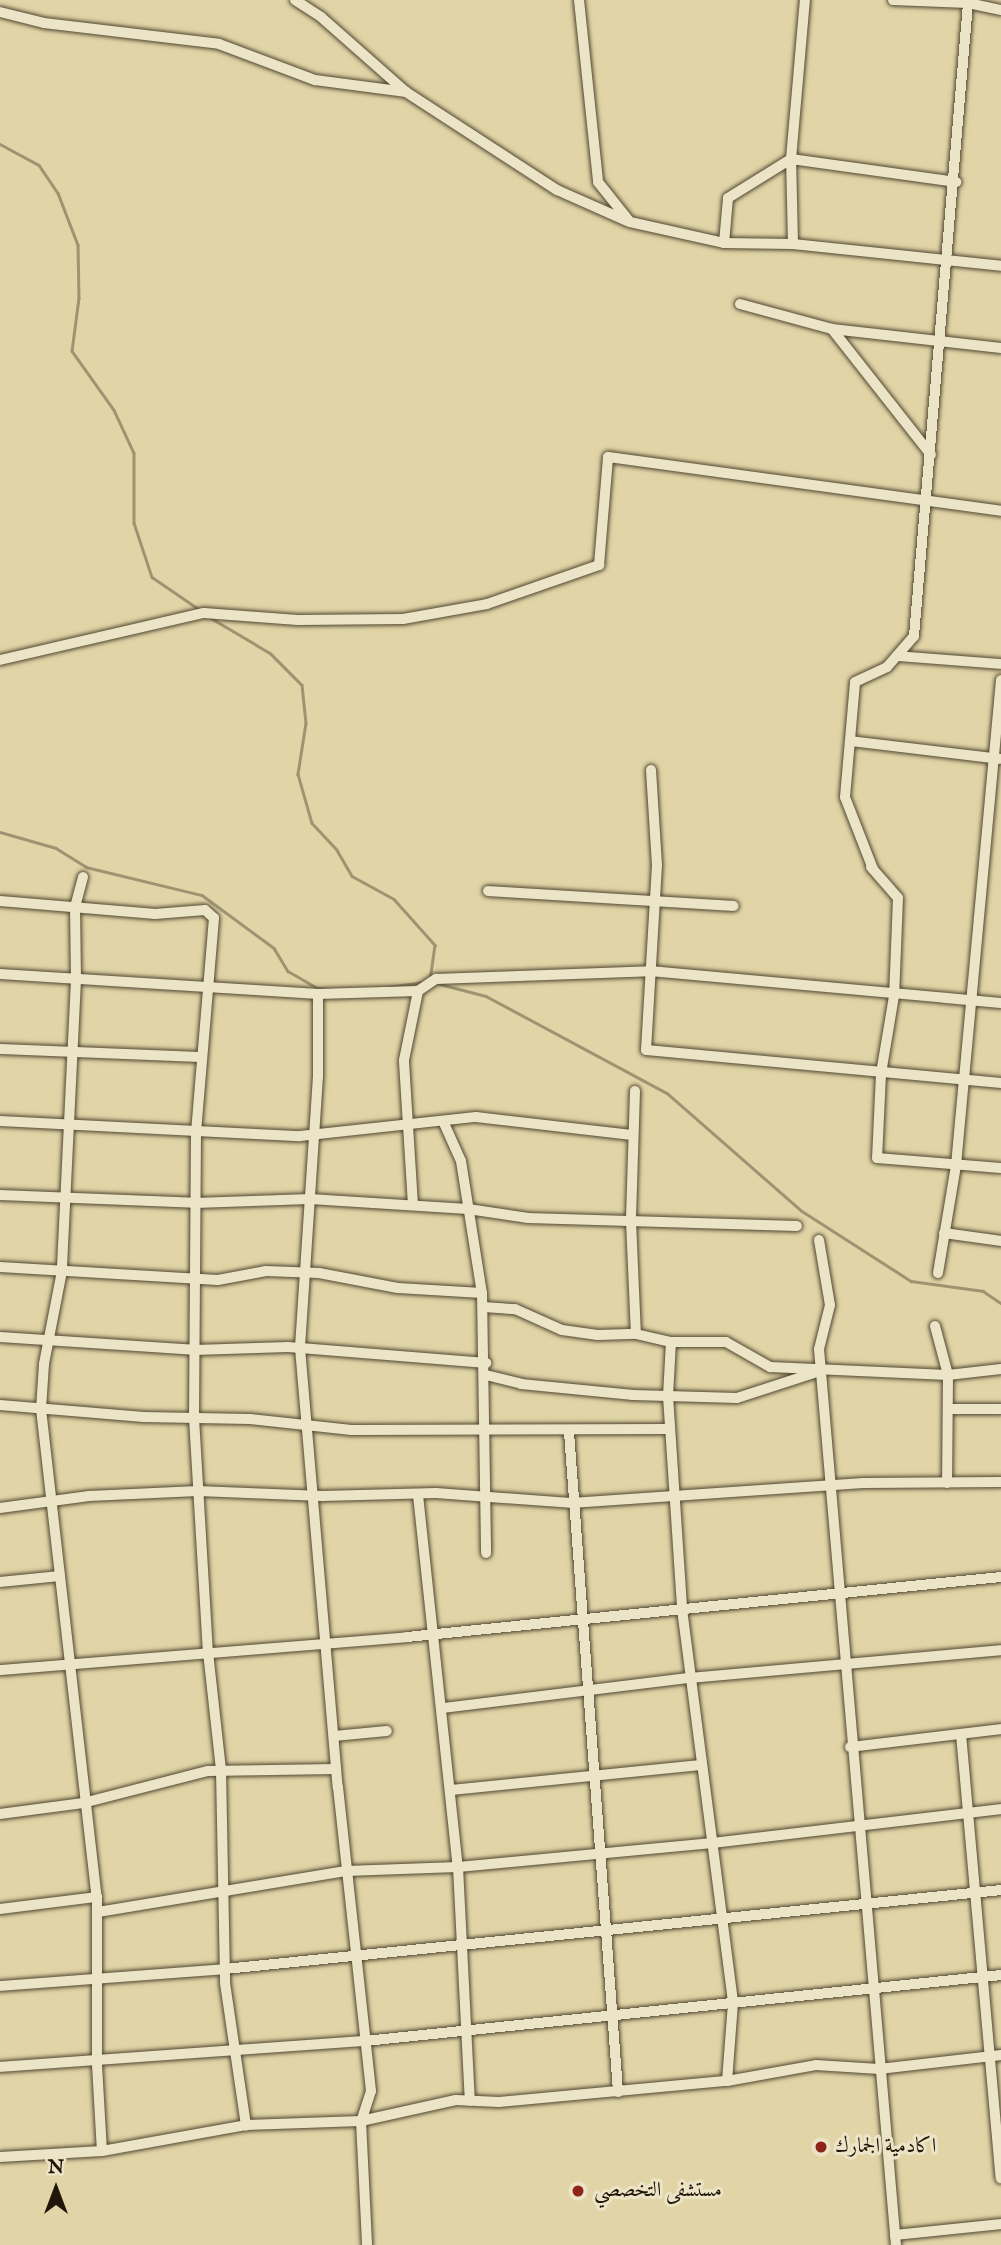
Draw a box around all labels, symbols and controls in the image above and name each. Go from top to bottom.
place label: اكادمية الجمارك [835,2134,936,2160]
marker: اكادمية الجمارك [813,2139,829,2155]
north arrow [21,2154,91,2224]
text: N [48,2156,64,2180]
place label: مستشفى التخصصي [594,2178,722,2204]
marker: مستشفى التخصصي [568,2181,588,2201]

